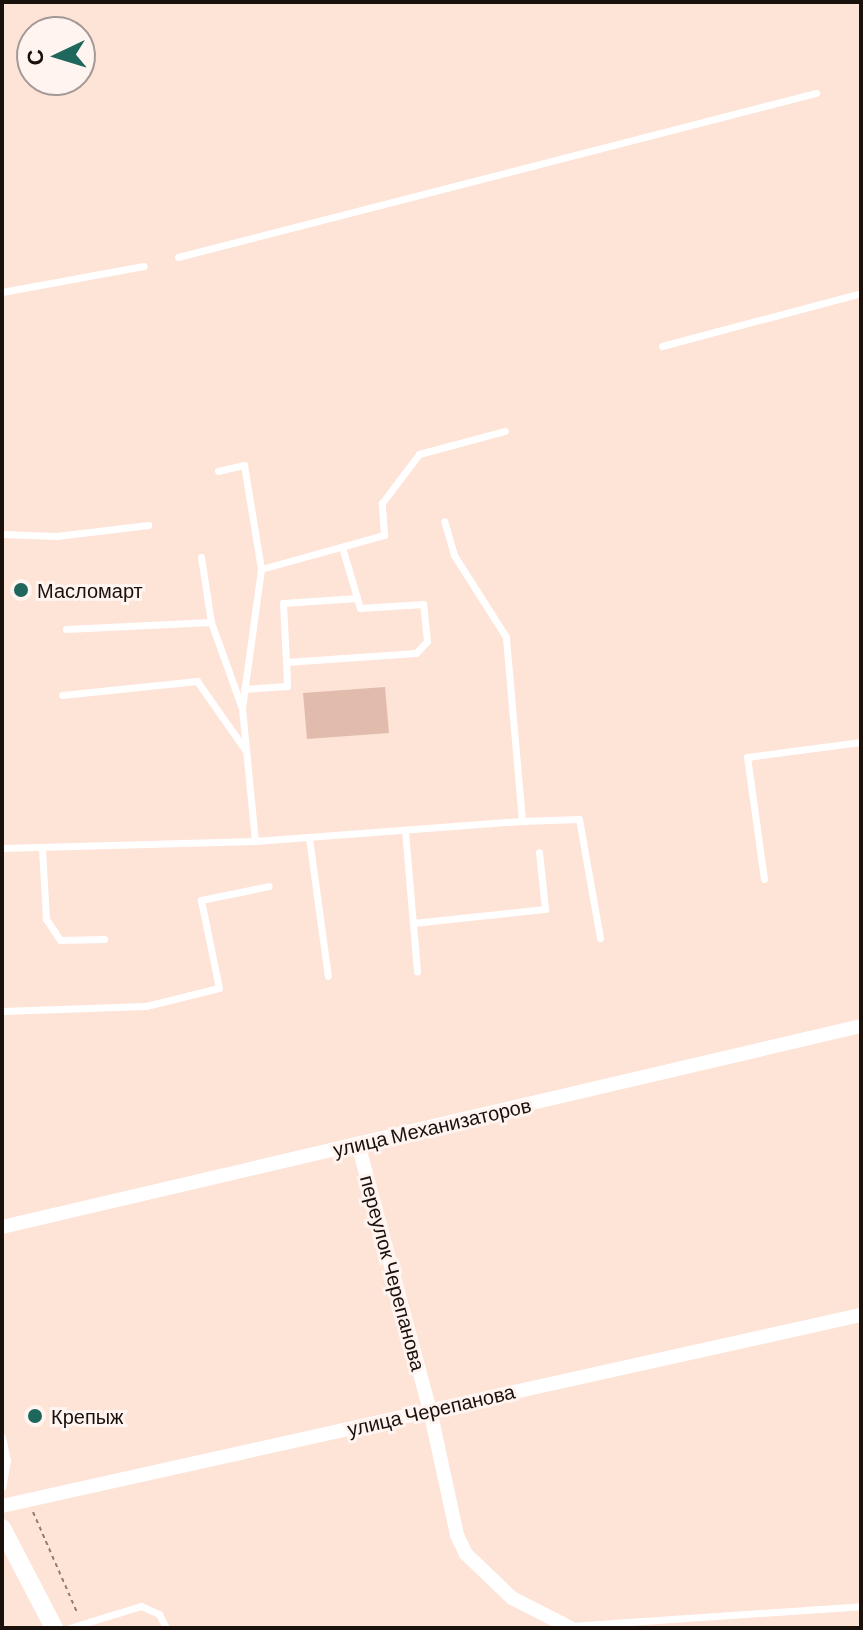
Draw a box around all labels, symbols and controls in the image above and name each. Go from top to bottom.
north arrow [16,16,96,96]
text: С [21,49,48,66]
place label: Масломарт [37,578,143,602]
marker: Масломарт [12,581,30,599]
street label: улица Механизаторов [331,1093,533,1161]
street label: переулок Черепанова [355,1173,431,1373]
street label: улица Черепанова [345,1379,517,1441]
place label: Крепыж [51,1404,123,1428]
marker: Крепыж [26,1407,44,1425]

